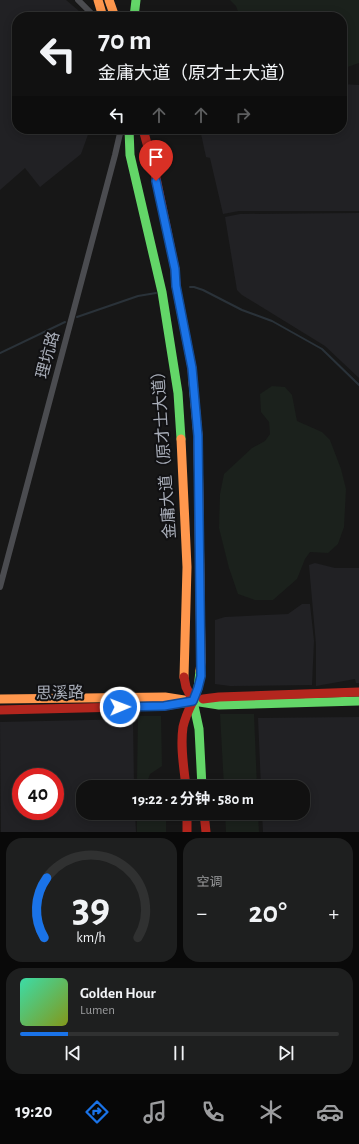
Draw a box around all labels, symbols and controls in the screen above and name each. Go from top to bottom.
text: 70 m [98,27,152,55]
icon: left [32,28,84,80]
text: 金庸大道（原才士大道） [98,65,296,83]
icon: left [106,104,128,126]
icon: ahead [148,104,170,126]
icon: ahead [190,104,212,126]
icon: right [232,104,254,126]
pin [139,140,173,181]
icon: arrive [145,146,167,168]
street label: 理坑路 [33,329,62,380]
street label: 金庸大道（原才士大道） [149,363,178,539]
street label: 思溪路 [36,684,84,701]
position arrow [99,686,141,728]
speed limit sign: 40 [12,768,64,820]
text: 19:22 · 2 分钟 · 580 m [132,792,254,807]
text: 空调 [197,876,223,889]
text: 39 [72,888,110,929]
text: 20° [248,898,287,928]
text: − [197,902,207,924]
text: + [328,902,339,924]
text: km/h [77,931,106,945]
text: Golden Hour [80,986,156,1001]
text: Lumen [80,1004,115,1017]
icon: previous [62,1042,84,1064]
icon: pause [168,1042,190,1064]
icon: next [275,1042,297,1064]
icon: directions [83,1098,111,1126]
icon: music [141,1098,169,1126]
icon: phone [199,1098,227,1126]
icon: climate [257,1098,285,1126]
icon: car [316,1098,344,1126]
text: 19:20 [15,1103,52,1121]

